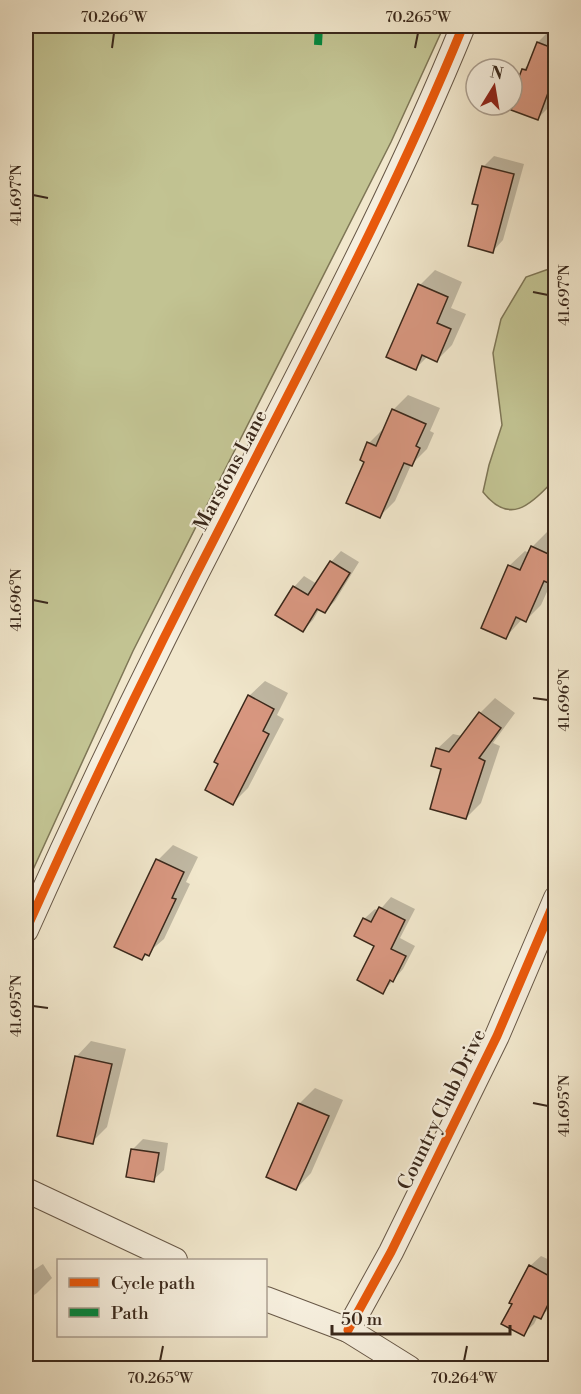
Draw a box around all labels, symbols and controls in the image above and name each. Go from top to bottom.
text: 70.266°W [81,8,148,27]
text: 70.265°W [385,8,451,27]
north arrow [464,57,524,117]
text: N [489,62,505,84]
text: 41.697°N [7,164,26,226]
text: 41.697°N [555,264,574,326]
street label: Marstons Lane [189,406,274,536]
text: 41.696°N [7,569,26,631]
text: 41.696°N [555,669,574,731]
text: 41.695°N [7,975,26,1037]
street label: Country Club Drive [393,1025,492,1194]
text: 41.695°N [555,1075,574,1137]
legend [57,1259,267,1337]
text: Cycle path [111,1272,195,1295]
scale bar [332,1298,510,1336]
text: Path [111,1302,149,1325]
text: 50 m [341,1308,383,1331]
text: 70.265°W [127,1369,193,1388]
text: 70.264°W [431,1369,498,1388]

